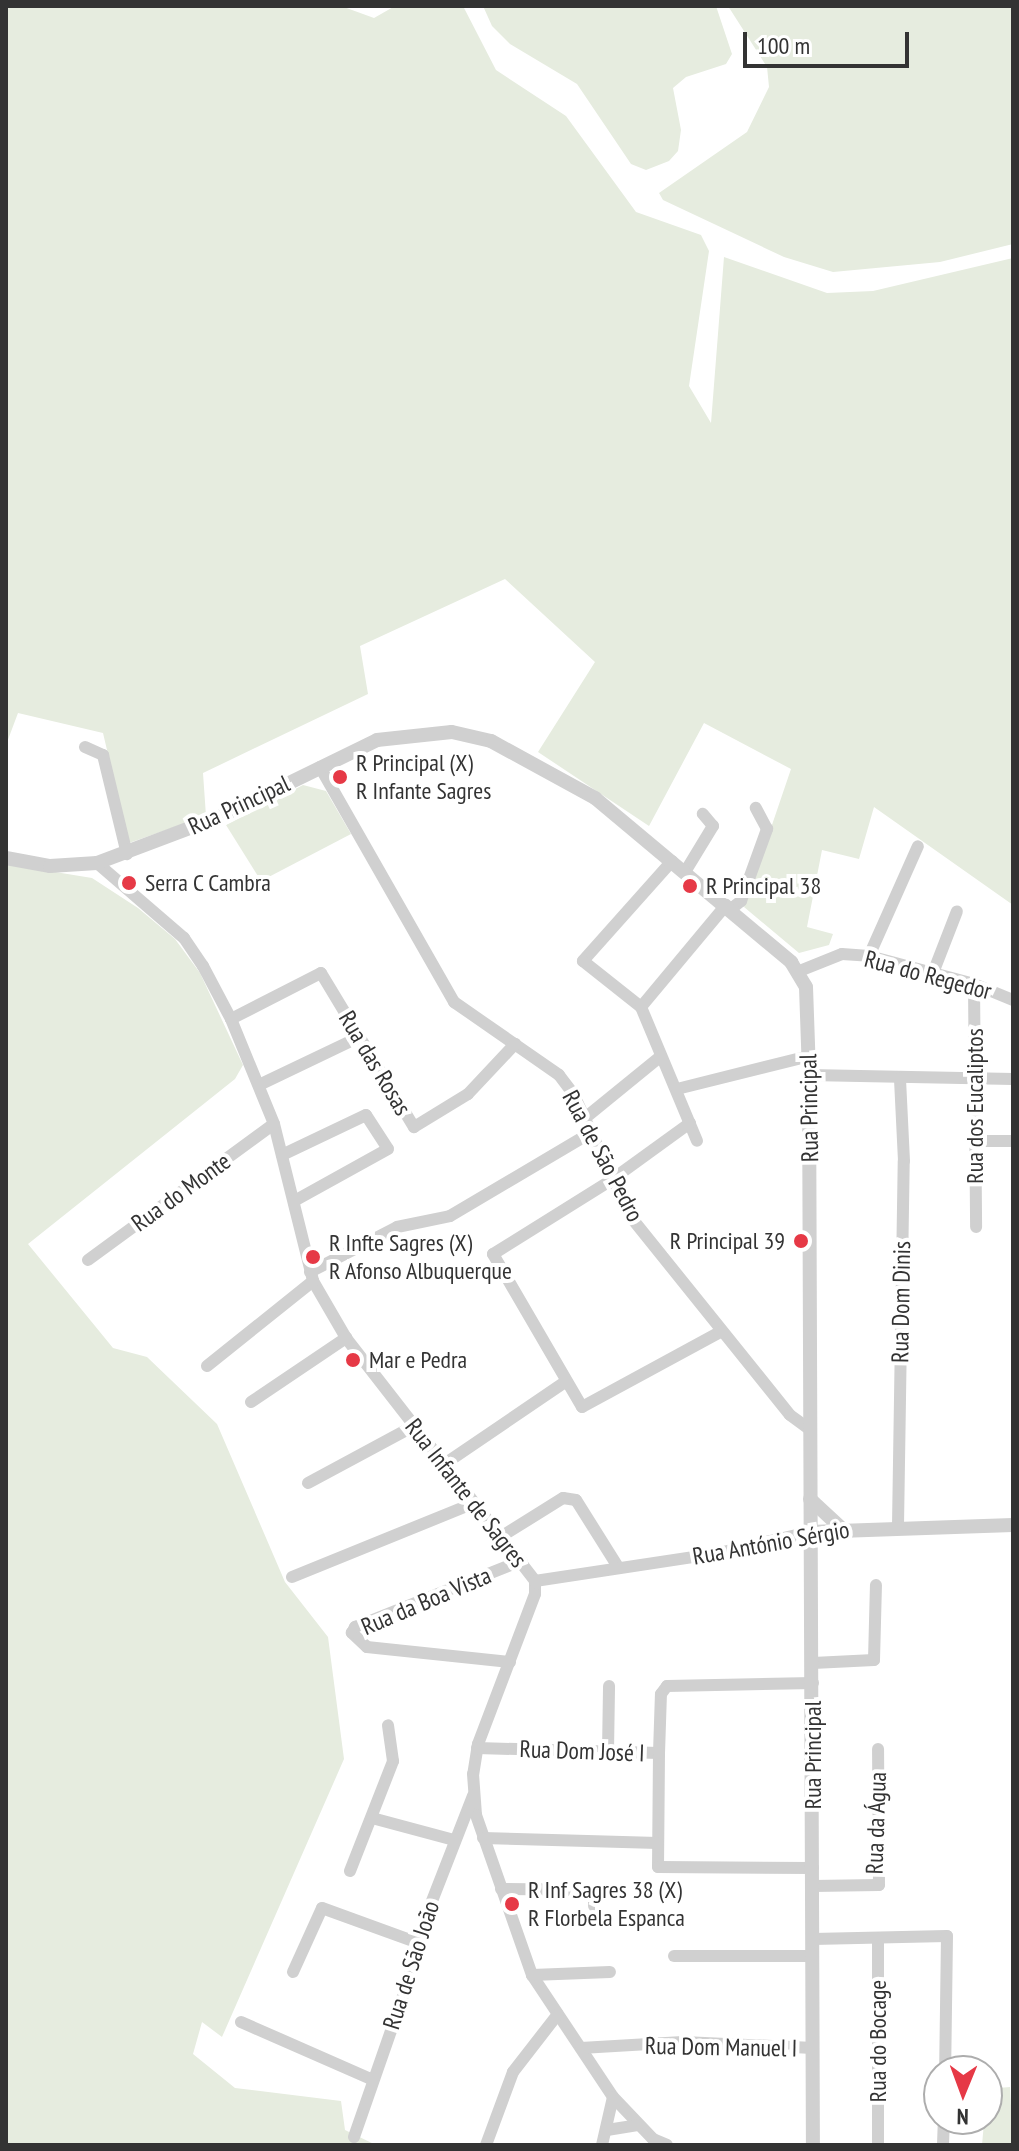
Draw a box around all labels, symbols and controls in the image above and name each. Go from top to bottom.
scale bar [747,16,913,66]
text: 100 m [757,30,810,61]
place label: R Principal (X) R Infante Sagres [356,749,491,805]
marker: R Principal (X) R Infante Sagres [331,768,349,786]
street label: Rua Principal [184,769,294,841]
place label: Serra C Cambra [145,869,272,897]
place label: R Principal 38 [706,872,821,900]
marker: Serra C Cambra [120,874,138,892]
marker: R Principal 38 [681,877,699,895]
street label: Rua do Regedor [861,944,995,1006]
street label: Rua das Rosas [333,1006,417,1120]
street label: Rua dos Eucaliptos [961,1028,989,1184]
street label: Rua Principal [794,1054,824,1162]
street label: Rua de São Pedro [556,1085,650,1227]
street label: Rua do Monte [126,1147,236,1237]
place label: R Principal 39 [670,1227,785,1255]
place label: R Infte Sagres (X) R Afonso Albuquerque [329,1229,513,1285]
marker: R Principal 39 [792,1232,810,1250]
street label: Rua Dom Dinis [886,1241,916,1363]
marker: R Infte Sagres (X) R Afonso Albuquerque [304,1248,322,1266]
place label: Mar e Pedra [369,1346,467,1374]
marker: Mar e Pedra [344,1351,362,1369]
street label: Rua Infante de Sagres [399,1413,533,1573]
street label: Rua António Sérgio [690,1515,852,1571]
street label: Rua da Boa Vista [357,1561,495,1641]
street label: Rua Principal [799,1701,827,1809]
street label: Rua Dom José I [519,1734,645,1768]
street label: Rua da Água [860,1771,892,1875]
place label: R Inf Sagres 38 (X) R Florbela Espanca [528,1876,685,1932]
marker: R Inf Sagres 38 (X) R Florbela Espanca [503,1895,521,1913]
street label: Rua de São João [377,1897,445,2033]
street label: Rua do Bocage [864,1980,892,2102]
street label: Rua Dom Manuel I [645,2031,797,2063]
north arrow [923,2055,1003,2135]
text: N [956,2103,969,2131]

